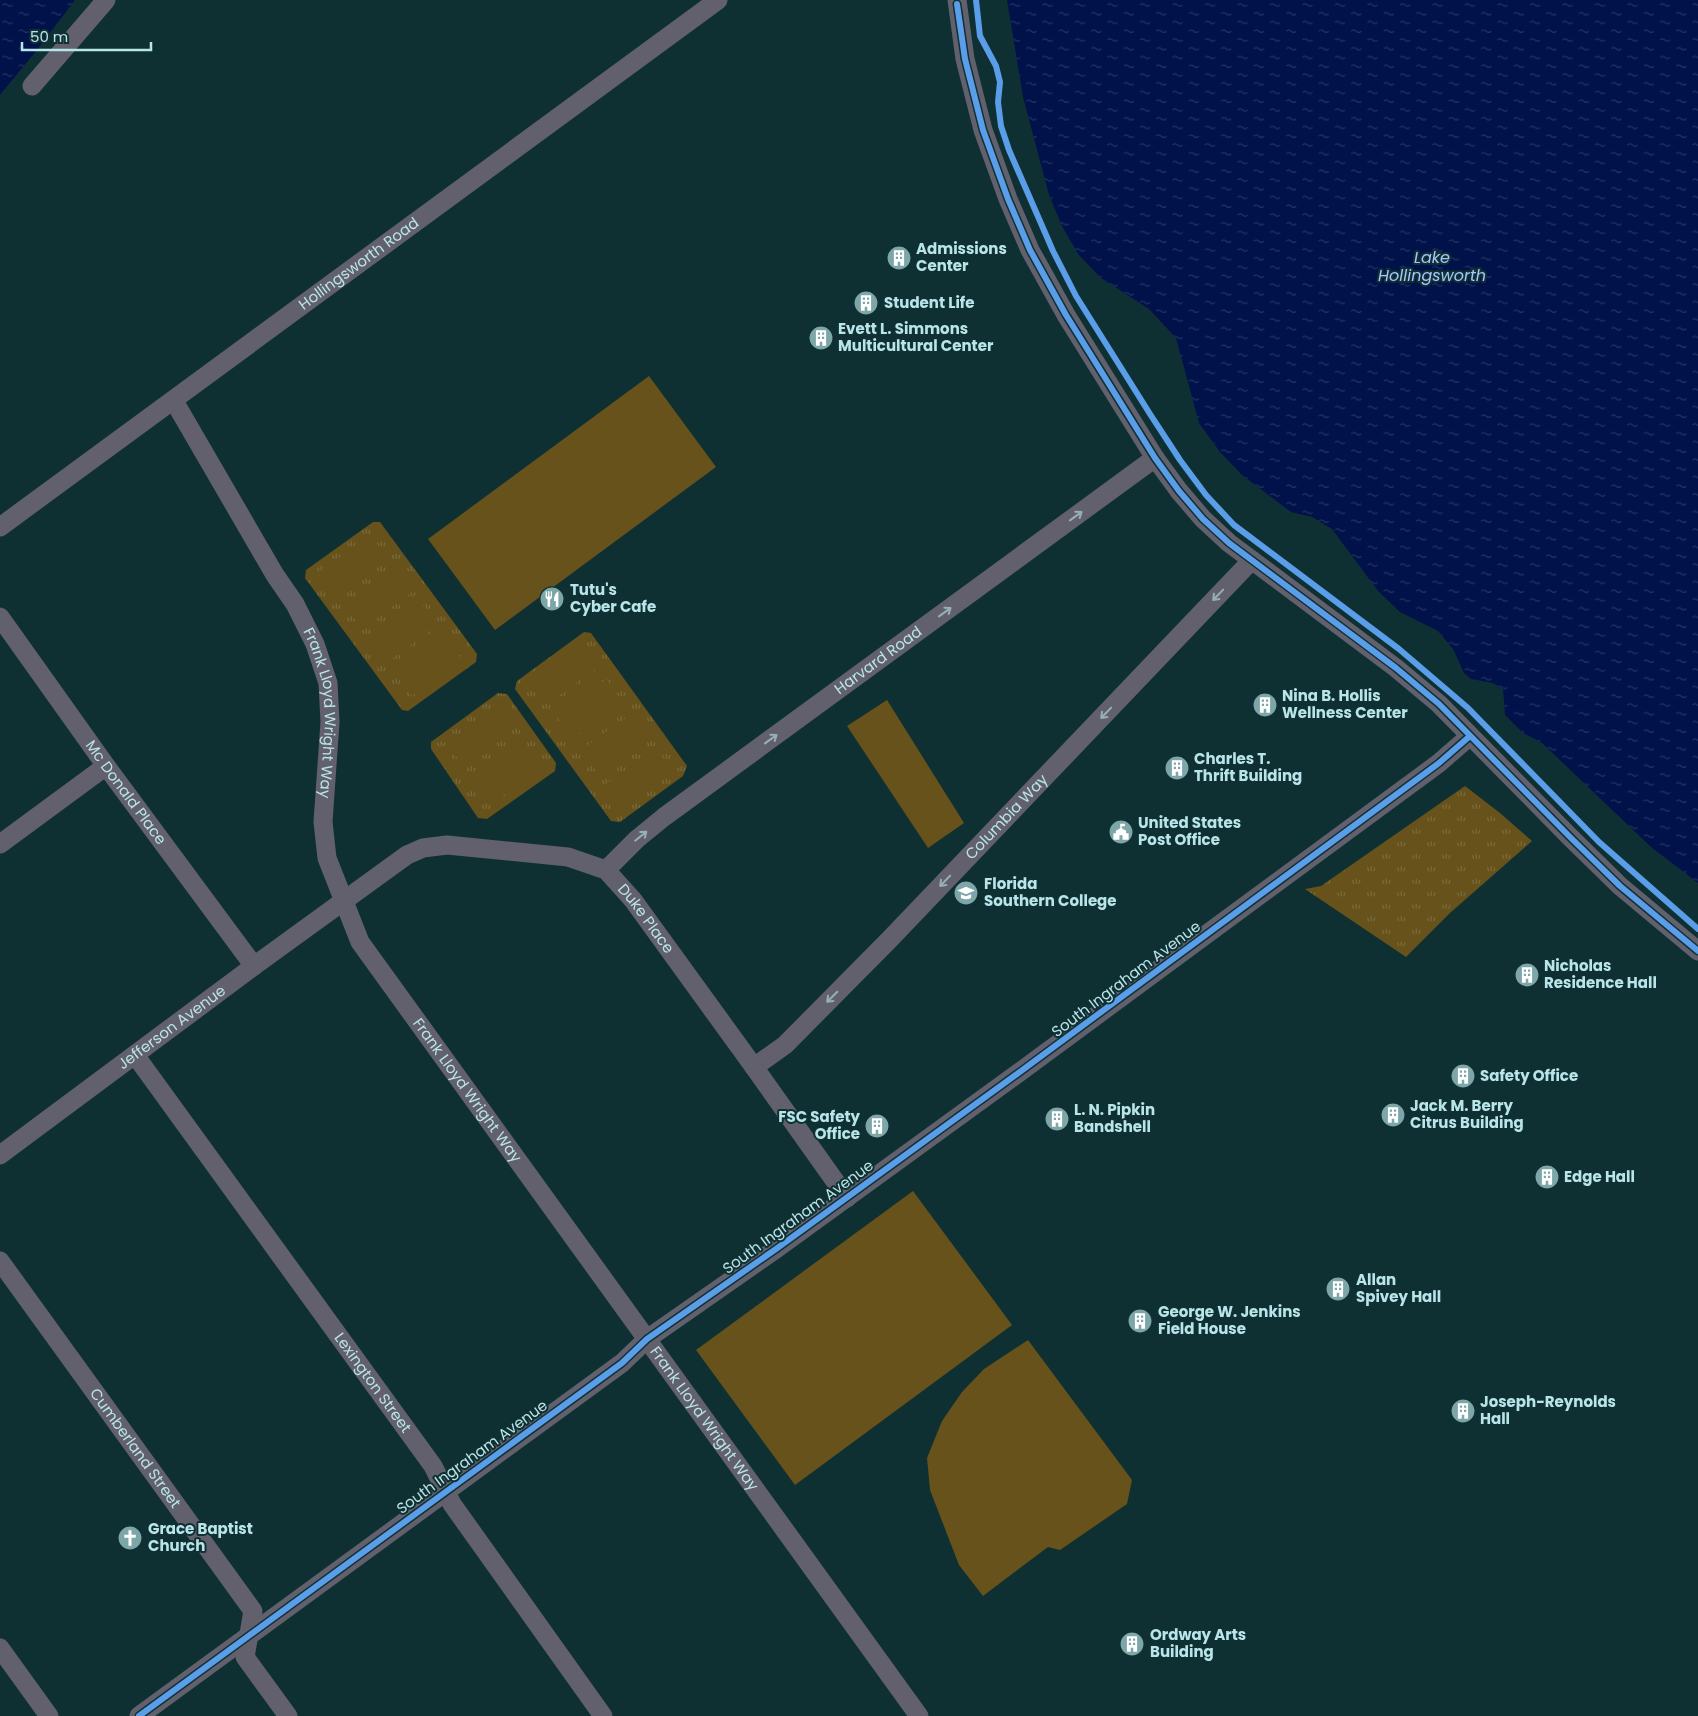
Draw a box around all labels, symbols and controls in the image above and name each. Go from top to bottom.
scale bar [22,20,151,52]
text: 50 m [30,26,68,47]
street label: Hollingsworth Road [294,212,423,314]
place label: Admissions Center [916,238,1007,276]
building icon: Admissions Center [886,245,912,271]
water label: Lake Hollingsworth [1378,246,1486,287]
building icon: Student Life [853,290,879,316]
place label: Student Life [884,292,974,313]
place label: Evett L. Simmons Multicultural Center [838,318,994,356]
building icon: Evett L. Simmons Multicultural Center [808,325,834,351]
one-way arrow [1069,510,1082,521]
place label: Tutu's Cyber Cafe [570,579,656,617]
restaurant icon: Tutu's Cyber Cafe [539,586,565,612]
one-way arrow [1212,589,1224,602]
one-way arrow [938,606,951,617]
street label: Harvard Road [830,621,926,699]
street label: Frank Lloyd Wright Way [299,624,341,800]
place label: Nina B. Hollis Wellness Center [1282,685,1408,723]
building icon: Nina B. Hollis Wellness Center [1252,692,1278,718]
one-way arrow [1100,706,1112,719]
one-way arrow [764,734,778,744]
street label: Mc Donald Place [81,736,172,849]
place label: Charles T. Thrift Building [1194,748,1302,786]
building icon: Charles T. Thrift Building [1164,755,1190,781]
street label: Columbia Way [960,769,1053,864]
place label: United States Post Office [1138,812,1241,850]
public building icon: United States Post Office [1108,819,1134,845]
one-way arrow [634,830,647,841]
place label: Florida Southern College [984,873,1117,911]
one-way arrow [939,874,951,887]
street label: Duke Place [613,879,679,957]
school or university icon: Florida Southern College [953,880,979,906]
street label: South Ingraham Avenue [1047,916,1205,1042]
place label: Nicholas Residence Hall [1544,955,1657,993]
building icon: Nicholas Residence Hall [1514,962,1540,988]
street label: Jefferson Avenue [113,980,230,1074]
one-way arrow [826,991,838,1004]
street label: Frank Lloyd Wright Way [408,1014,527,1167]
building icon: Safety Office [1450,1063,1476,1089]
place label: Safety Office [1480,1065,1578,1086]
place label: Jack M. Berry Citrus Building [1410,1095,1524,1133]
place label: L. N. Pipkin Bandshell [1074,1099,1155,1137]
building icon: Jack M. Berry Citrus Building [1380,1102,1406,1128]
place label: FSC Safety Office [778,1106,861,1144]
building icon: L. N. Pipkin Bandshell [1044,1106,1070,1132]
building icon: FSC Safety Office [864,1113,890,1139]
street label: South Ingraham Avenue [718,1155,877,1279]
building icon: Edge Hall [1534,1164,1560,1190]
place label: Edge Hall [1564,1166,1635,1187]
place label: Allan Spivey Hall [1356,1269,1441,1307]
building icon: Allan Spivey Hall [1325,1276,1351,1302]
place label: George W. Jenkins Field House [1158,1301,1301,1339]
building icon: George W. Jenkins Field House [1127,1308,1153,1334]
street label: Lexington Street [330,1328,417,1437]
street label: Frank Lloyd Wright Way [645,1342,764,1495]
street label: Cumberland Street [85,1384,186,1512]
place label: Joseph-Reynolds Hall [1480,1391,1616,1429]
street label: South Ingraham Avenue [392,1395,551,1519]
building icon: Joseph-Reynolds Hall [1450,1398,1476,1424]
place label: Grace Baptist Church [148,1518,253,1556]
church icon: Grace Baptist Church [117,1525,143,1551]
place label: Ordway Arts Building [1150,1624,1246,1662]
building icon: Ordway Arts Building [1119,1631,1145,1657]

